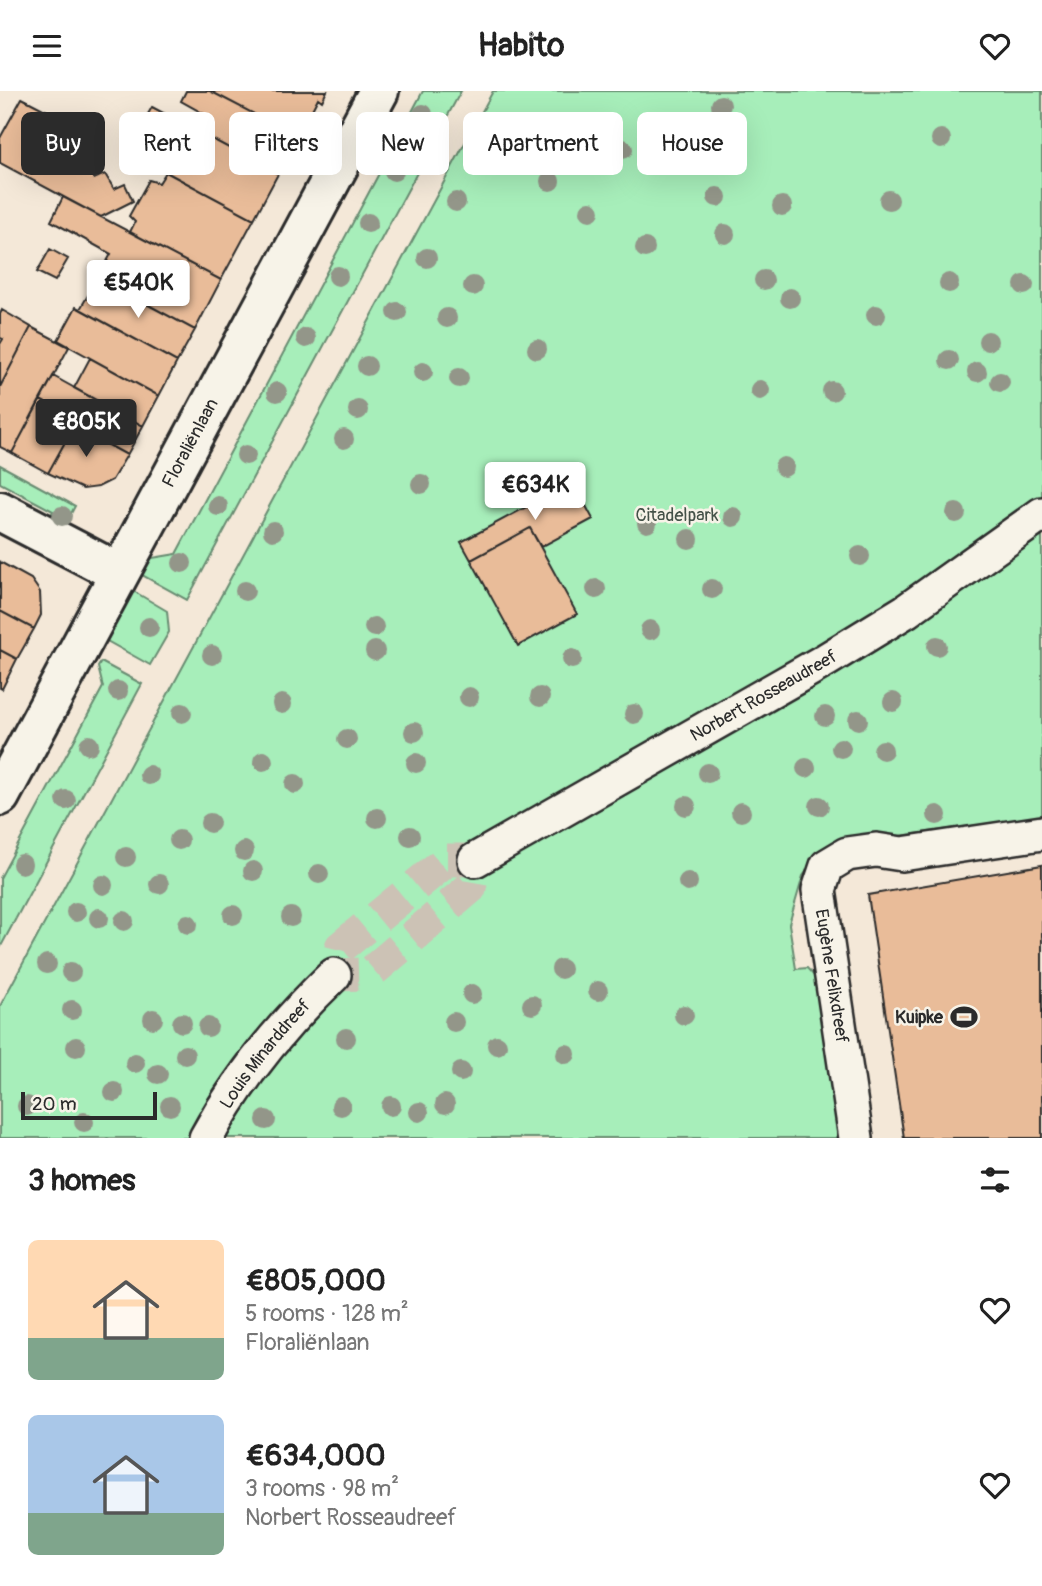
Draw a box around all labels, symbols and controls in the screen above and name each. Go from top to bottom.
text: Habito [478,26,564,66]
icon: menu [28,27,66,65]
icon: heart [976,27,1014,65]
chip: Buy [21,112,105,175]
chip: Rent [119,112,215,175]
chip: Filters [229,112,342,175]
chip: New [356,112,449,175]
chip: Apartment [463,112,623,175]
chip: House [637,112,747,175]
pin: €540K [89,261,187,320]
text: €540K [103,268,173,297]
street label: Floraliënlaan [157,395,224,491]
pin: €805K [37,399,135,459]
text: €805K [52,407,120,436]
pin: €634K [486,463,584,522]
text: €634K [501,470,569,499]
park label: Citadelpark [636,504,719,527]
street label: Norbert Rosseaudreef [686,645,842,747]
street label: Eugène Felixdreef [810,907,854,1046]
street label: Louis Minarddreef [215,994,316,1113]
sports icon: Kuipke [949,1002,979,1032]
place label: Kuipke [895,1006,944,1029]
scale bar [21,1089,158,1121]
text: 20 m [32,1092,77,1116]
icon: filters [976,1161,1014,1199]
text: 3 homes [28,1162,135,1199]
text: €805,000 [245,1262,386,1299]
icon: home [84,1268,168,1352]
icon: heart [976,1291,1014,1329]
text: 5 rooms · 128 m² [245,1299,409,1328]
text: Floraliënlaan [245,1328,370,1357]
text: €634,000 [245,1437,386,1474]
icon: home [84,1443,168,1527]
icon: heart [976,1466,1014,1504]
text: 3 rooms · 98 m² [245,1474,399,1503]
text: Norbert Rosseaudreef [245,1503,457,1532]

